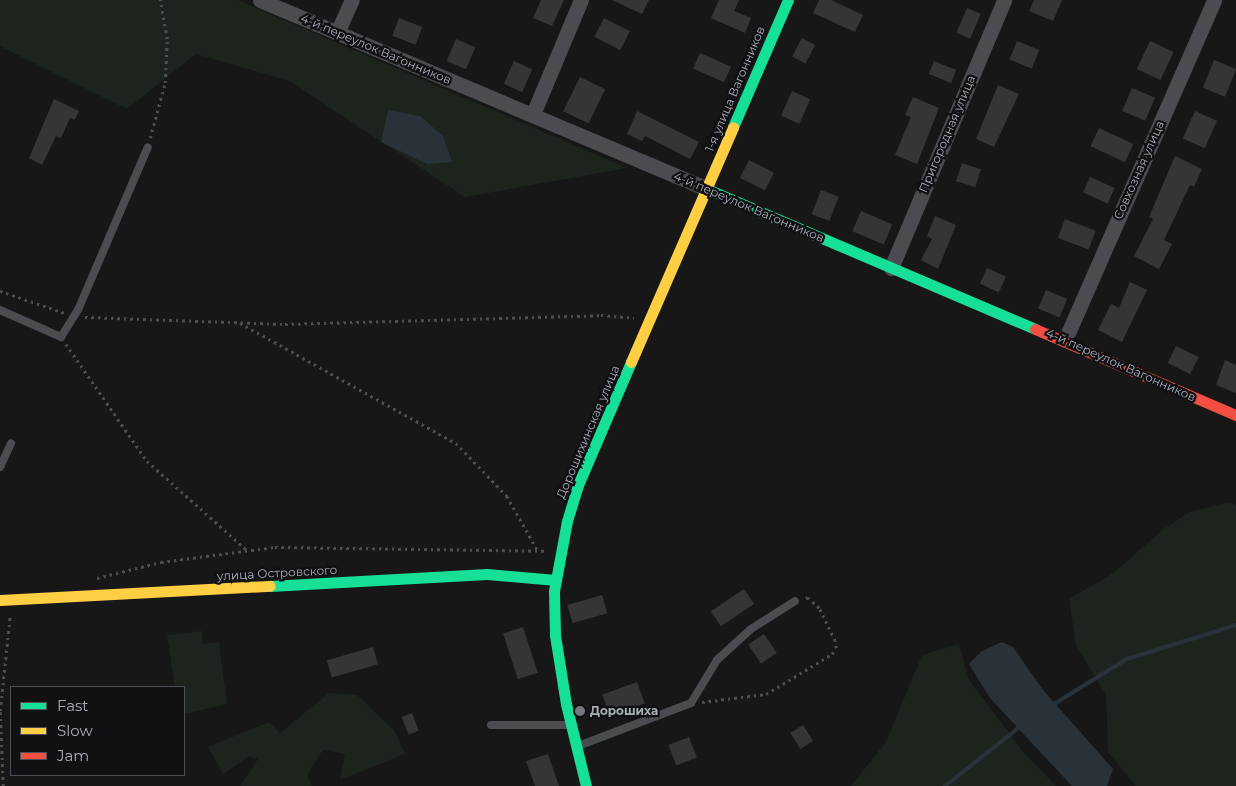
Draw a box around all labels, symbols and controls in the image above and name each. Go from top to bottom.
street label: 4-й переулок Вагонников [299,11,453,87]
street label: 1-я улица Вагонников [702,24,768,154]
street label: Пригородная улица [916,73,978,195]
street label: Совхозная улица [1111,118,1167,222]
street label: 4-й переулок Вагонников [672,169,826,245]
street label: 4-й переулок Вагонников [1044,325,1198,405]
street label: Дорошихинская улица [553,363,623,501]
street label: улица Островского [216,563,338,583]
legend [10,686,185,776]
text: Fast [57,696,88,715]
place label: Дорошиха [590,704,658,718]
marker: Дорошиха [574,705,586,717]
text: Slow [57,721,93,740]
text: Jam [57,746,89,765]

